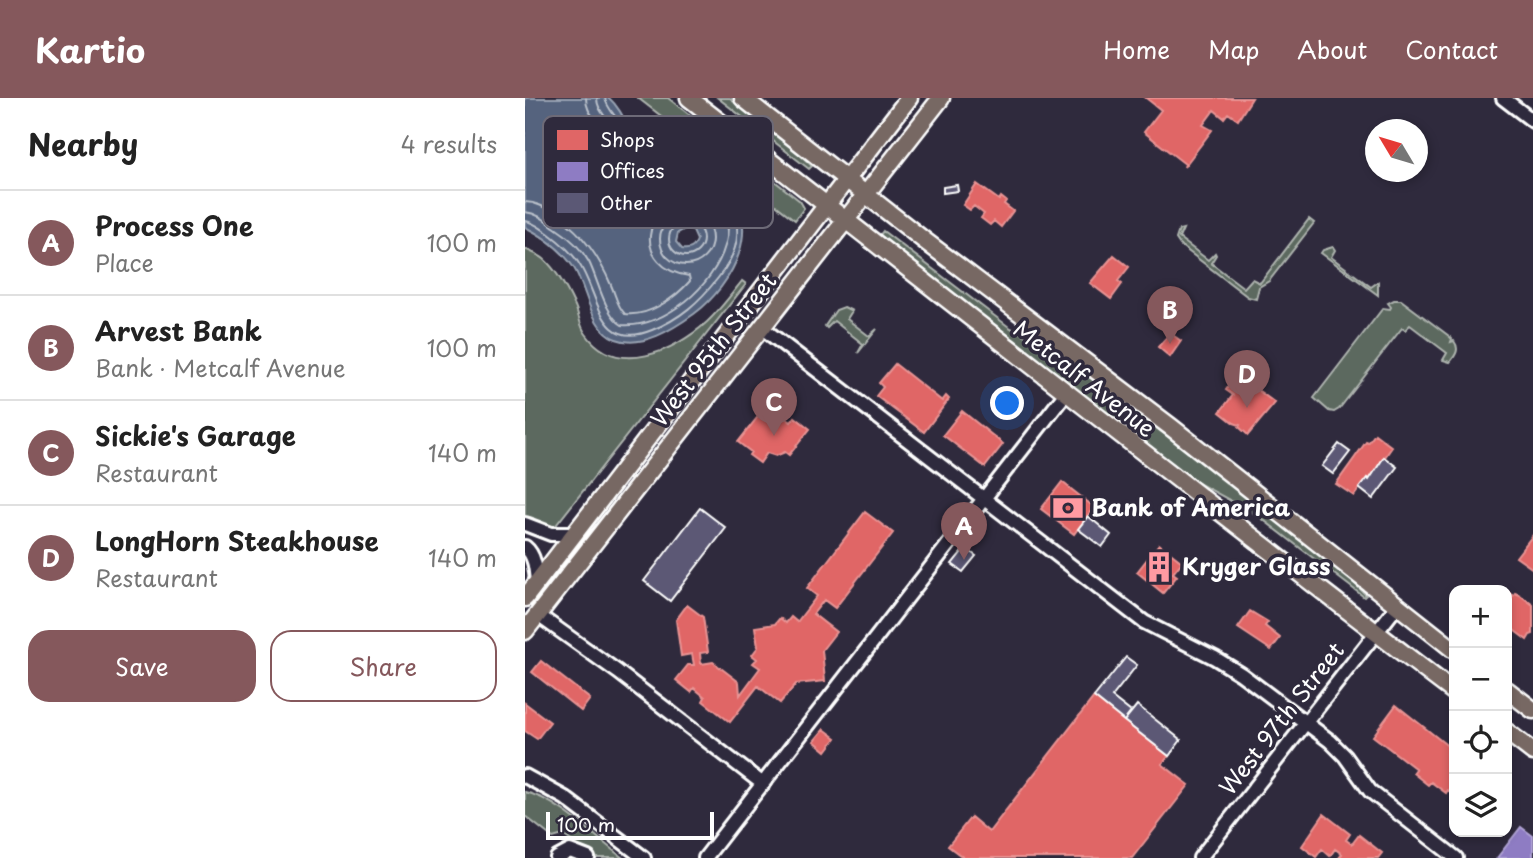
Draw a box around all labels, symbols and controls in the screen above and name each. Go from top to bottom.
text: Kartio [35,24,145,74]
text: Home [1103,31,1170,67]
text: Map [1208,31,1259,67]
text: About [1297,31,1367,67]
text: Contact [1405,31,1498,67]
legend [543,116,773,228]
north arrow [1365,119,1428,182]
text: Nearby [28,121,138,166]
text: Shops [600,125,654,153]
text: 4 results [401,126,497,161]
text: Offices [600,156,665,184]
text: Other [600,188,652,216]
text: Process One [95,206,254,245]
text: A [42,225,60,260]
text: 100 m [427,225,497,260]
text: Place [95,245,154,280]
street label: West 95th Street [641,264,784,434]
pin: B [1147,286,1193,344]
text: Arvest Bank [95,311,262,350]
street label: Metcalf Avenue [1006,311,1164,445]
text: B [43,330,59,365]
text: 100 m [427,330,497,365]
text: Bank · Metcalf Avenue [95,350,346,385]
pin: D [1224,350,1270,408]
pin: C [751,378,797,436]
your location [990,386,1024,420]
text: Sickie's Garage [95,416,296,455]
text: C [42,435,60,470]
text: 140 m [428,435,497,470]
text: Restaurant [95,455,218,490]
place label: Bank of America [1091,489,1290,524]
bank icon: Bank of America [1051,491,1085,525]
pin: A [941,502,987,560]
text: LongHorn Steakhouse [95,521,379,560]
text: D [42,540,60,575]
text: 140 m [428,540,497,575]
place label: Kryger Glass [1182,548,1331,583]
building icon: Kryger Glass [1142,550,1176,584]
text: Restaurant [95,560,218,595]
map controls [1449,585,1512,837]
button: + [1449,585,1512,648]
button: Save [28,630,256,702]
button: Share [270,630,497,702]
street label: West 97th Street [1210,634,1352,802]
button: − [1449,648,1512,711]
button: locate [1449,711,1512,774]
button: layers [1449,774,1512,837]
scale bar [546,809,714,841]
text: 100 m [557,810,615,838]

